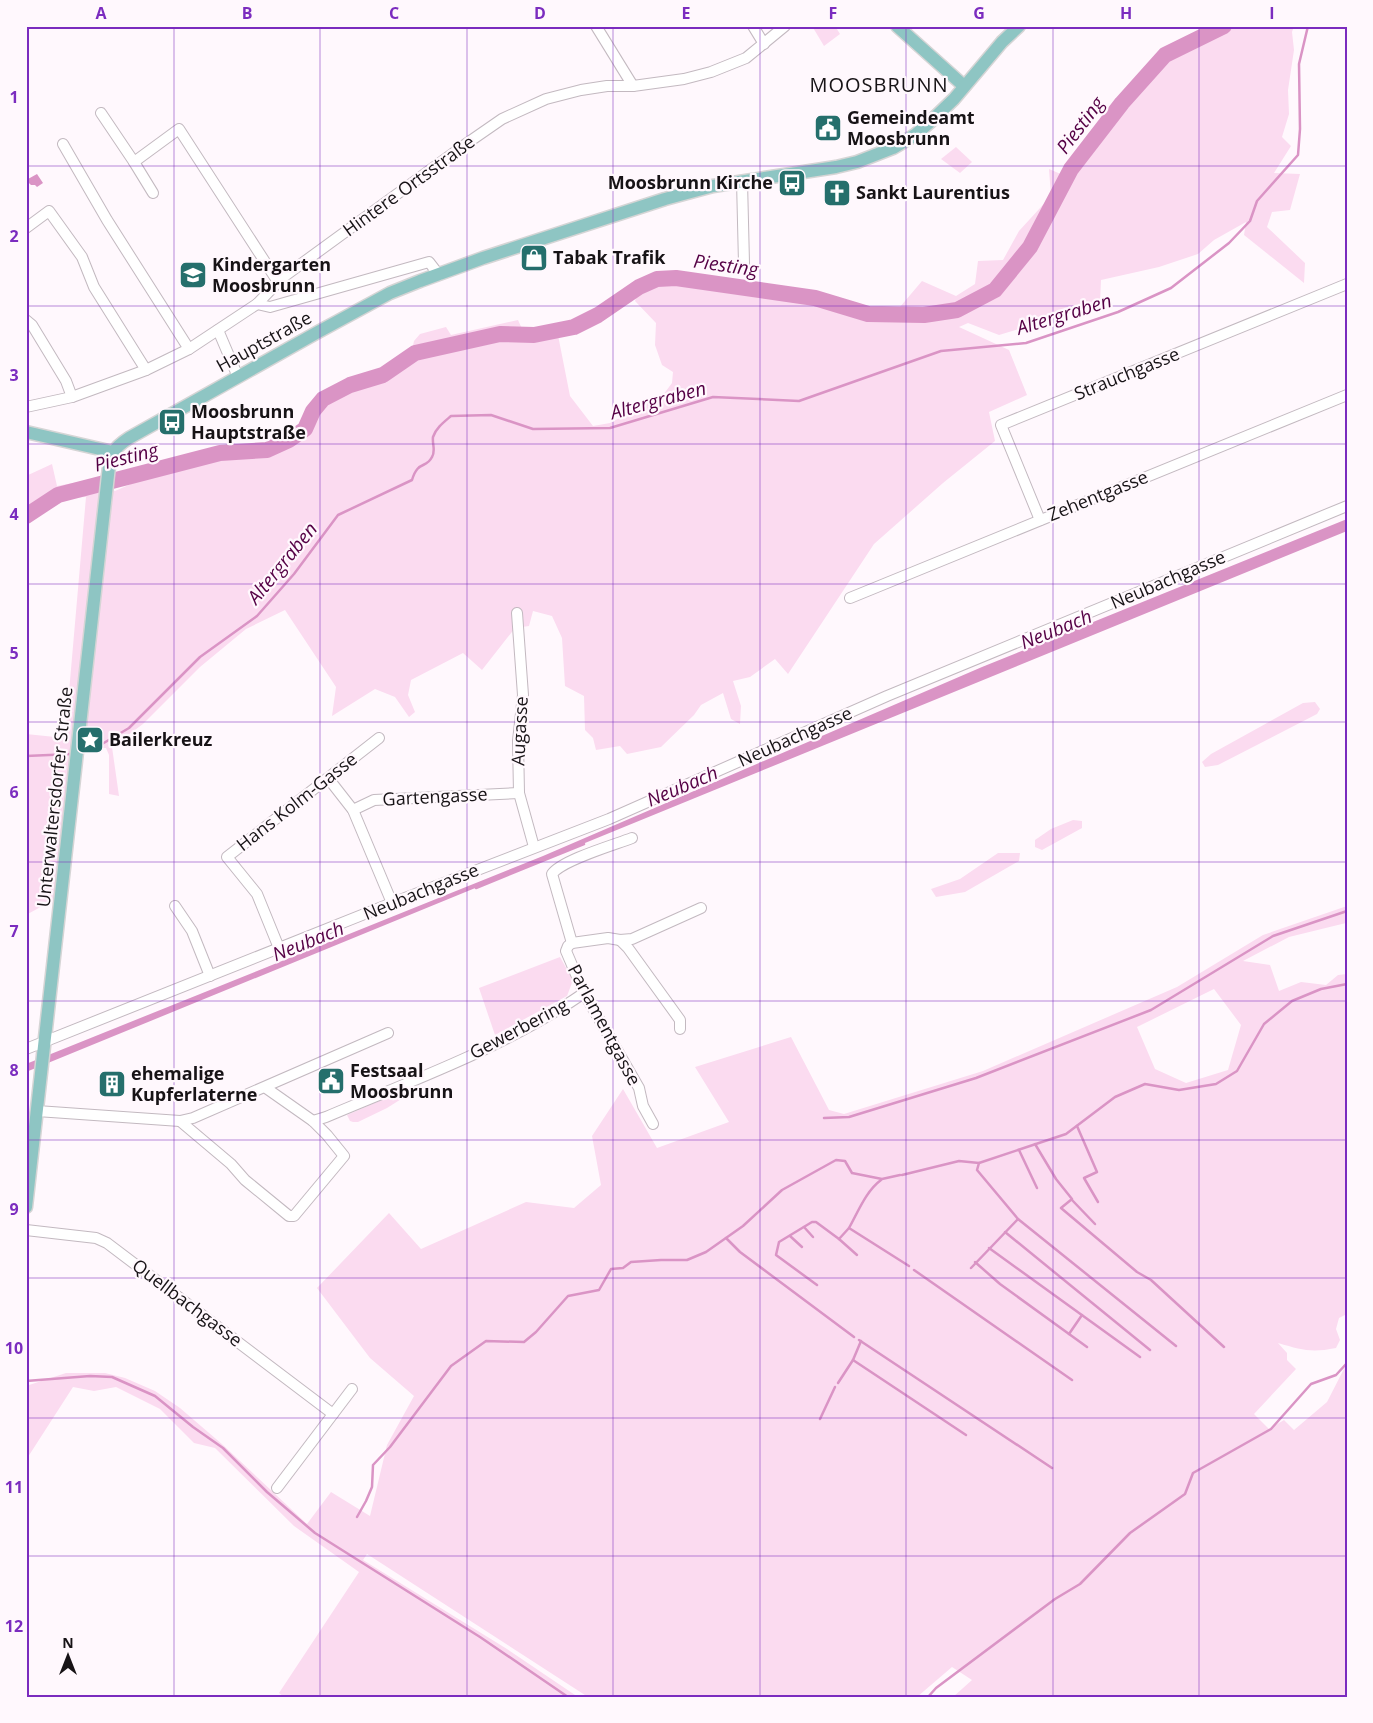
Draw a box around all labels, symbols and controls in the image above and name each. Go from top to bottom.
text: A [95,2,107,24]
text: B [242,2,252,24]
text: C [389,2,399,24]
text: D [534,2,546,24]
text: E [682,2,691,24]
text: F [829,2,837,24]
text: G [973,2,985,24]
text: H [1120,2,1132,24]
text: I [1269,2,1275,24]
district label: MOOSBRUNN [809,71,949,98]
text: 1 [9,86,19,108]
water label: Piesting [1050,90,1111,159]
place label: Gemeindeamt Moosbrunn [847,105,975,150]
public building icon: Gemeindeamt Moosbrunn [813,113,843,143]
street label: Hintere Ortsstraße [338,129,479,241]
bus stop icon: Moosbrunn Kirche [777,168,807,198]
place label: Moosbrunn Kirche [608,170,773,194]
church icon: Sankt Laurentius [822,178,852,208]
place label: Sankt Laurentius [856,180,1010,204]
text: 2 [9,225,19,247]
shop icon: Tabak Trafik [519,243,549,273]
place label: Tabak Trafik [553,245,666,269]
water label: Piesting [692,248,761,283]
place label: Kindergarten Moosbrunn [212,252,331,297]
school or university icon: Kindergarten Moosbrunn [178,260,208,290]
water label: Altergraben [1011,287,1115,341]
street label: Hauptstraße [212,305,315,377]
street label: Strauchgasse [1070,341,1183,405]
text: 3 [9,364,19,386]
water label: Altergraben [605,375,709,426]
place label: Moosbrunn Hauptstraße [191,399,306,444]
bus stop icon: Moosbrunn Hauptstraße [157,407,187,437]
water label: Piesting [91,436,162,477]
street label: Zehentgasse [1044,464,1151,526]
text: 4 [9,503,19,525]
water label: Altergraben [240,517,323,611]
street label: Neubachgasse [1107,544,1229,614]
water label: Neubach [1016,603,1096,655]
text: 5 [9,642,19,664]
street label: Unterwaltersdorfer Straße [31,686,78,908]
street label: Augasse [505,696,533,766]
street label: Neubachgasse [734,700,855,772]
place icon: Bailerkreuz [75,725,105,755]
place label: Bailerkreuz [109,727,213,751]
street label: Hans Kolm-Gasse [231,747,362,856]
water label: Neubach [642,759,722,813]
text: 6 [9,781,19,803]
street label: Gartengasse [382,781,488,811]
street label: Neubachgasse [359,857,482,925]
water label: Neubach [268,915,348,967]
text: 7 [9,920,19,942]
street label: Parlamentgasse [563,960,647,1089]
street label: Gewerbering [465,992,572,1064]
place label: Festsaal Moosbrunn [350,1058,453,1103]
text: 8 [9,1059,19,1081]
place label: ehemalige Kupferlaterne [131,1061,257,1106]
public building icon: Festsaal Moosbrunn [316,1066,346,1096]
building icon: ehemalige Kupferlaterne [97,1069,127,1099]
text: 9 [9,1198,19,1220]
street label: Quellbachgasse [128,1253,248,1351]
text: 10 [5,1337,23,1359]
text: 11 [5,1476,23,1498]
text: 12 [5,1615,23,1637]
north arrow [42,1630,92,1680]
text: N [62,1633,74,1652]

